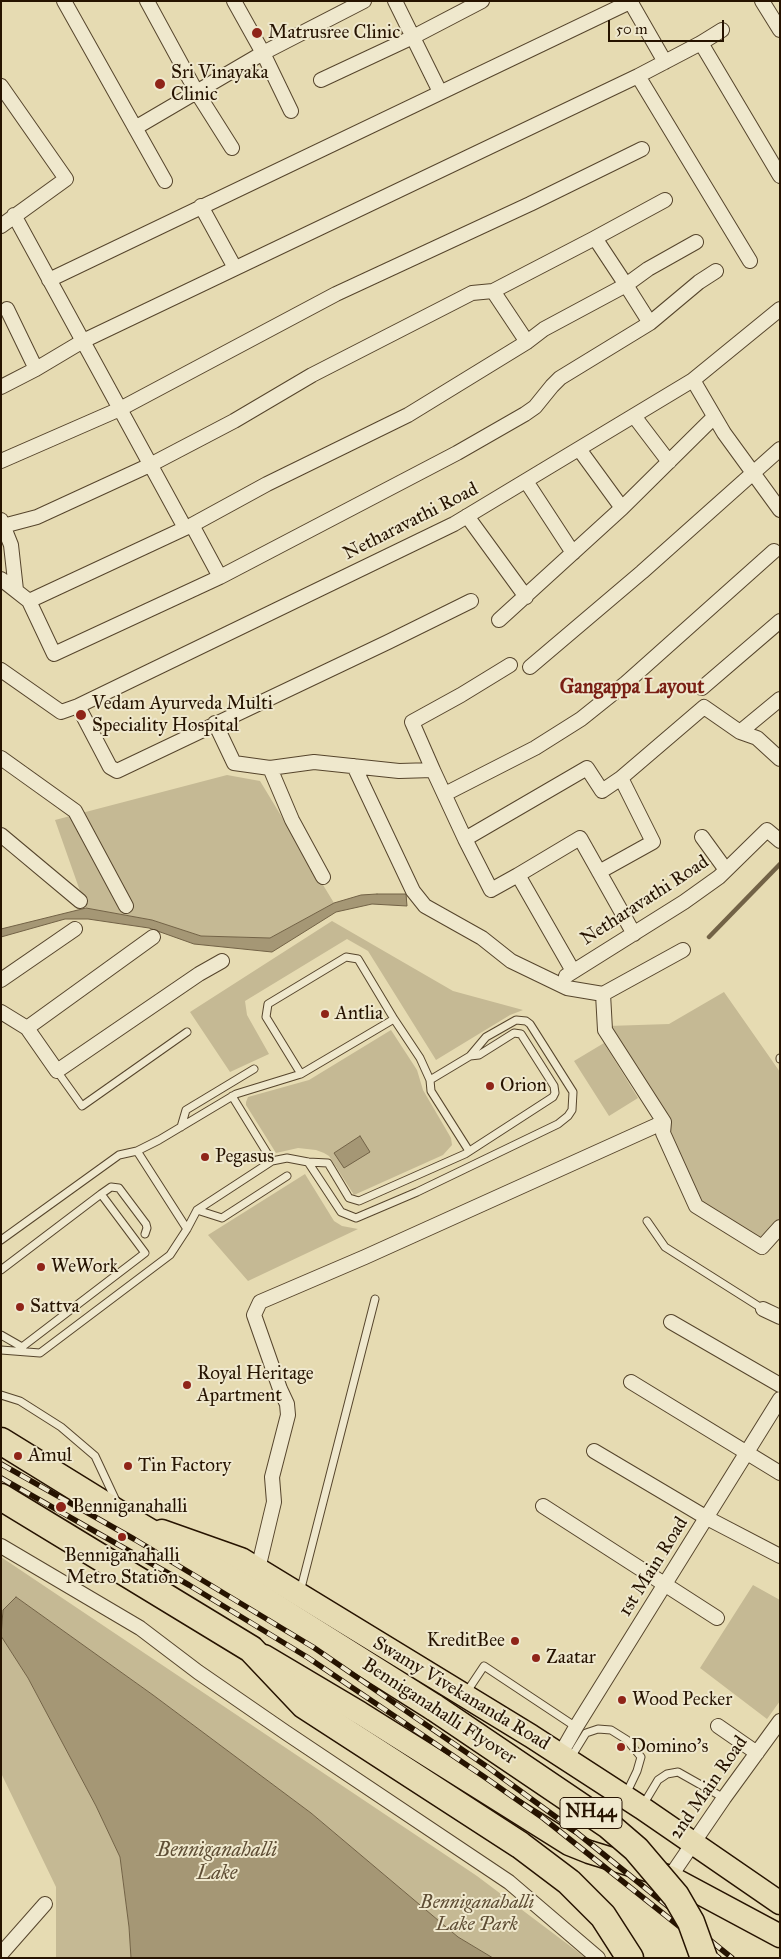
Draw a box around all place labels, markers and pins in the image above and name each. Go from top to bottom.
place label: Matrusree Clinic [268,22,400,44]
marker: Matrusree Clinic [250,26,264,40]
place label: Sri Vinayaka Clinic [171,62,269,106]
marker: Sri Vinayaka Clinic [153,77,167,91]
place label: Vedam Ayurveda Multi Speciality Hospital [92,693,273,737]
marker: Vedam Ayurveda Multi Speciality Hospital [74,708,88,722]
place label: Antlia [335,1003,383,1025]
marker: Antlia [319,1008,331,1020]
place label: Orion [500,1075,547,1097]
marker: Orion [484,1080,496,1092]
place label: Pegasus [215,1146,274,1168]
marker: Pegasus [199,1151,211,1163]
place label: WeWork [51,1256,118,1278]
marker: WeWork [35,1261,47,1273]
place label: Sattva [30,1296,80,1318]
marker: Sattva [14,1301,26,1313]
place label: Royal Heritage Apartment [197,1363,314,1407]
marker: Royal Heritage Apartment [181,1379,193,1391]
place label: Amul [28,1445,72,1467]
marker: Amul [12,1450,24,1462]
place label: Tin Factory [138,1455,231,1477]
marker: Tin Factory [122,1460,134,1472]
place label: Benniganahalli [72,1496,188,1518]
marker: Benniganahalli [54,1500,68,1514]
marker: Benniganahalli Metro Station [116,1531,128,1543]
place label: Benniganahalli Metro Station [64,1545,180,1589]
place label: KreditBee [427,1630,505,1652]
marker: KreditBee [509,1635,521,1647]
place label: Zaatar [546,1647,596,1669]
marker: Zaatar [530,1652,542,1664]
place label: Wood Pecker [632,1689,732,1711]
marker: Wood Pecker [616,1694,628,1706]
place label: Domino's [631,1736,708,1758]
marker: Domino's [615,1741,627,1753]

